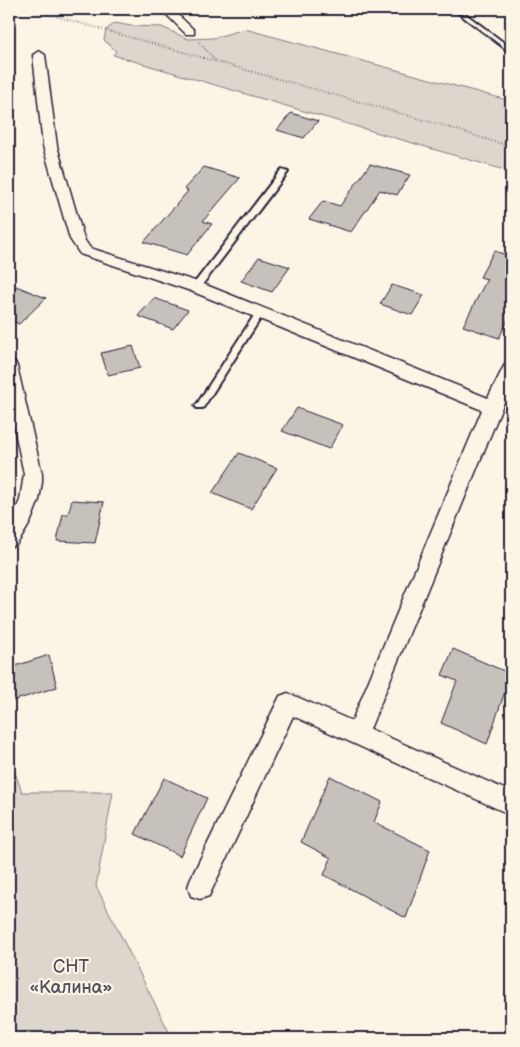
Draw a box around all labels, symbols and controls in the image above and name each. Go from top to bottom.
park label: СНТ «Калина» [30,956,112,998]

